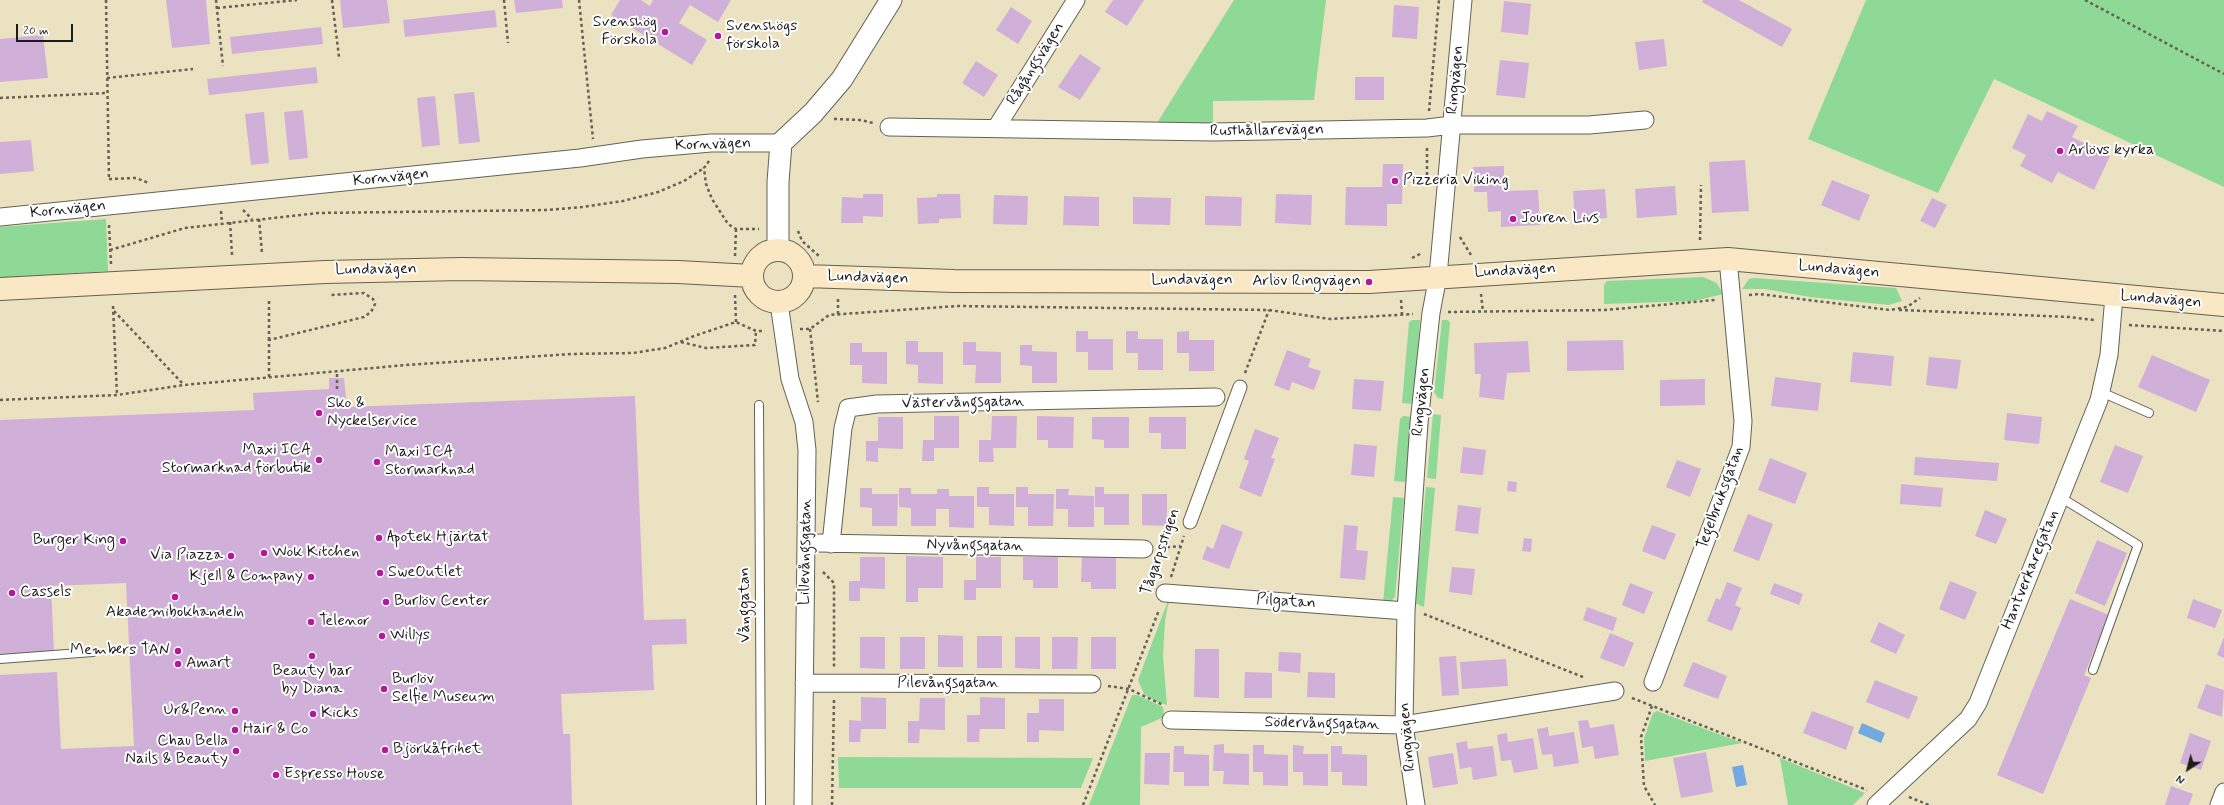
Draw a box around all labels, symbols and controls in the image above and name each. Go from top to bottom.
place label: Svenshög Förskola [593,13,657,51]
scale bar [18,16,75,42]
place label: Svenshögs förskola [726,17,797,55]
street label: Rågångsvägen [1003,19,1069,109]
text: 20 m [23,23,49,39]
marker: Svenshög Förskola [660,27,670,37]
marker: Svenshögs förskola [713,31,723,41]
street label: Ringvägen [1443,45,1469,115]
street label: Rusthållarevägen [1210,120,1324,142]
street label: Kornvägen [675,134,751,156]
place label: Arlövs kyrka [2068,141,2154,161]
marker: Arlövs kyrka [2055,146,2065,156]
street label: Kornvägen [352,164,430,192]
place label: Pizzeria Viking [1403,171,1509,191]
marker: Pizzeria Viking [1390,176,1400,186]
street label: Kornvägen [29,196,107,224]
place label: Jouren Livs [1521,209,1599,229]
marker: Jouren Livs [1508,214,1518,224]
street label: Lundavägen [1798,257,1880,283]
street label: Lundavägen [1474,259,1556,283]
street label: Lundavägen [335,260,417,280]
street label: Lundavägen [827,267,909,289]
street label: Lundavägen [1151,271,1233,291]
place label: Arlöv Ringvägen [1252,272,1361,292]
marker: Arlöv Ringvägen [1364,277,1374,287]
street label: Lundavägen [2120,287,2202,313]
street label: Ringvägen [1409,367,1435,437]
street label: Västervångsgatan [902,392,1024,414]
place label: Sko & Nyckelservice [327,394,417,432]
marker: Sko & Nyckelservice [314,408,324,418]
place label: Maxi ICA Stormarknad förbutik [162,441,311,479]
place label: Maxi ICA Stormarknad [385,443,475,481]
street label: Tegelbruksgatan [1693,444,1749,552]
marker: Maxi ICA Stormarknad förbutik [314,455,324,465]
marker: Maxi ICA Stormarknad [372,457,382,467]
street label: Lillevångsgatan [795,499,817,605]
street label: Tågarpsstigen [1137,506,1185,598]
street label: Hantverkaregatan [1998,507,2064,633]
place label: Apotek Hjärtat [387,528,489,548]
place label: Burger King [33,531,115,551]
marker: Apotek Hjärtat [374,533,384,543]
marker: Burger King [118,536,128,546]
street label: Nyvångsgatan [926,536,1024,556]
place label: Wok Kitchen [272,543,359,563]
place label: Via Piazza [150,546,223,566]
marker: Wok Kitchen [259,548,269,558]
marker: Via Piazza [226,551,236,561]
place label: SweOutlet [388,563,462,583]
place label: Kjell & Company [190,567,303,587]
street label: Vånggatan [736,567,756,643]
marker: SweOutlet [375,568,385,578]
marker: Kjell & Company [306,572,316,582]
place label: Cassels [20,583,71,603]
marker: Cassels [7,588,17,598]
street label: Pilgatan [1256,590,1316,614]
marker: Akademibokhandeln [170,592,180,602]
place label: Burlöv Center [394,592,490,612]
marker: Burlöv Center [381,597,391,607]
place label: Akademibokhandeln [106,603,244,623]
place label: Telenor [319,612,370,632]
marker: Telenor [306,617,316,627]
place label: Willys [390,626,430,646]
marker: Willys [377,631,387,641]
place label: Members TAN [70,641,170,661]
marker: Members TAN [173,646,183,656]
marker: Beauty bar by Diana [307,651,317,661]
place label: Amart [186,654,231,674]
marker: Amart [173,659,183,669]
place label: Beauty bar by Diana [272,662,352,700]
place label: Burlöv Selfie Museum [392,670,495,708]
street label: Pilevångsgatan [897,674,999,694]
marker: Burlöv Selfie Museum [379,684,389,694]
place label: Ur&Penn [164,701,227,721]
street label: Ringvägen [1395,702,1421,772]
place label: Kicks [321,704,358,724]
marker: Ur&Penn [230,706,240,716]
marker: Kicks [308,709,318,719]
street label: Södervångsgatan [1264,713,1380,735]
place label: Hair & Co [243,720,308,740]
marker: Hair & Co [230,725,240,735]
place label: Chau Bella Nails & Beauty [125,732,228,770]
place label: Björkåfrihet [393,740,481,760]
marker: Björkåfrihet [380,745,390,755]
marker: Chau Bella Nails & Beauty [231,746,241,756]
north arrow [2168,749,2208,789]
place label: Espresso House [284,765,385,785]
marker: Espresso House [271,770,281,780]
text: N [2174,771,2188,787]

